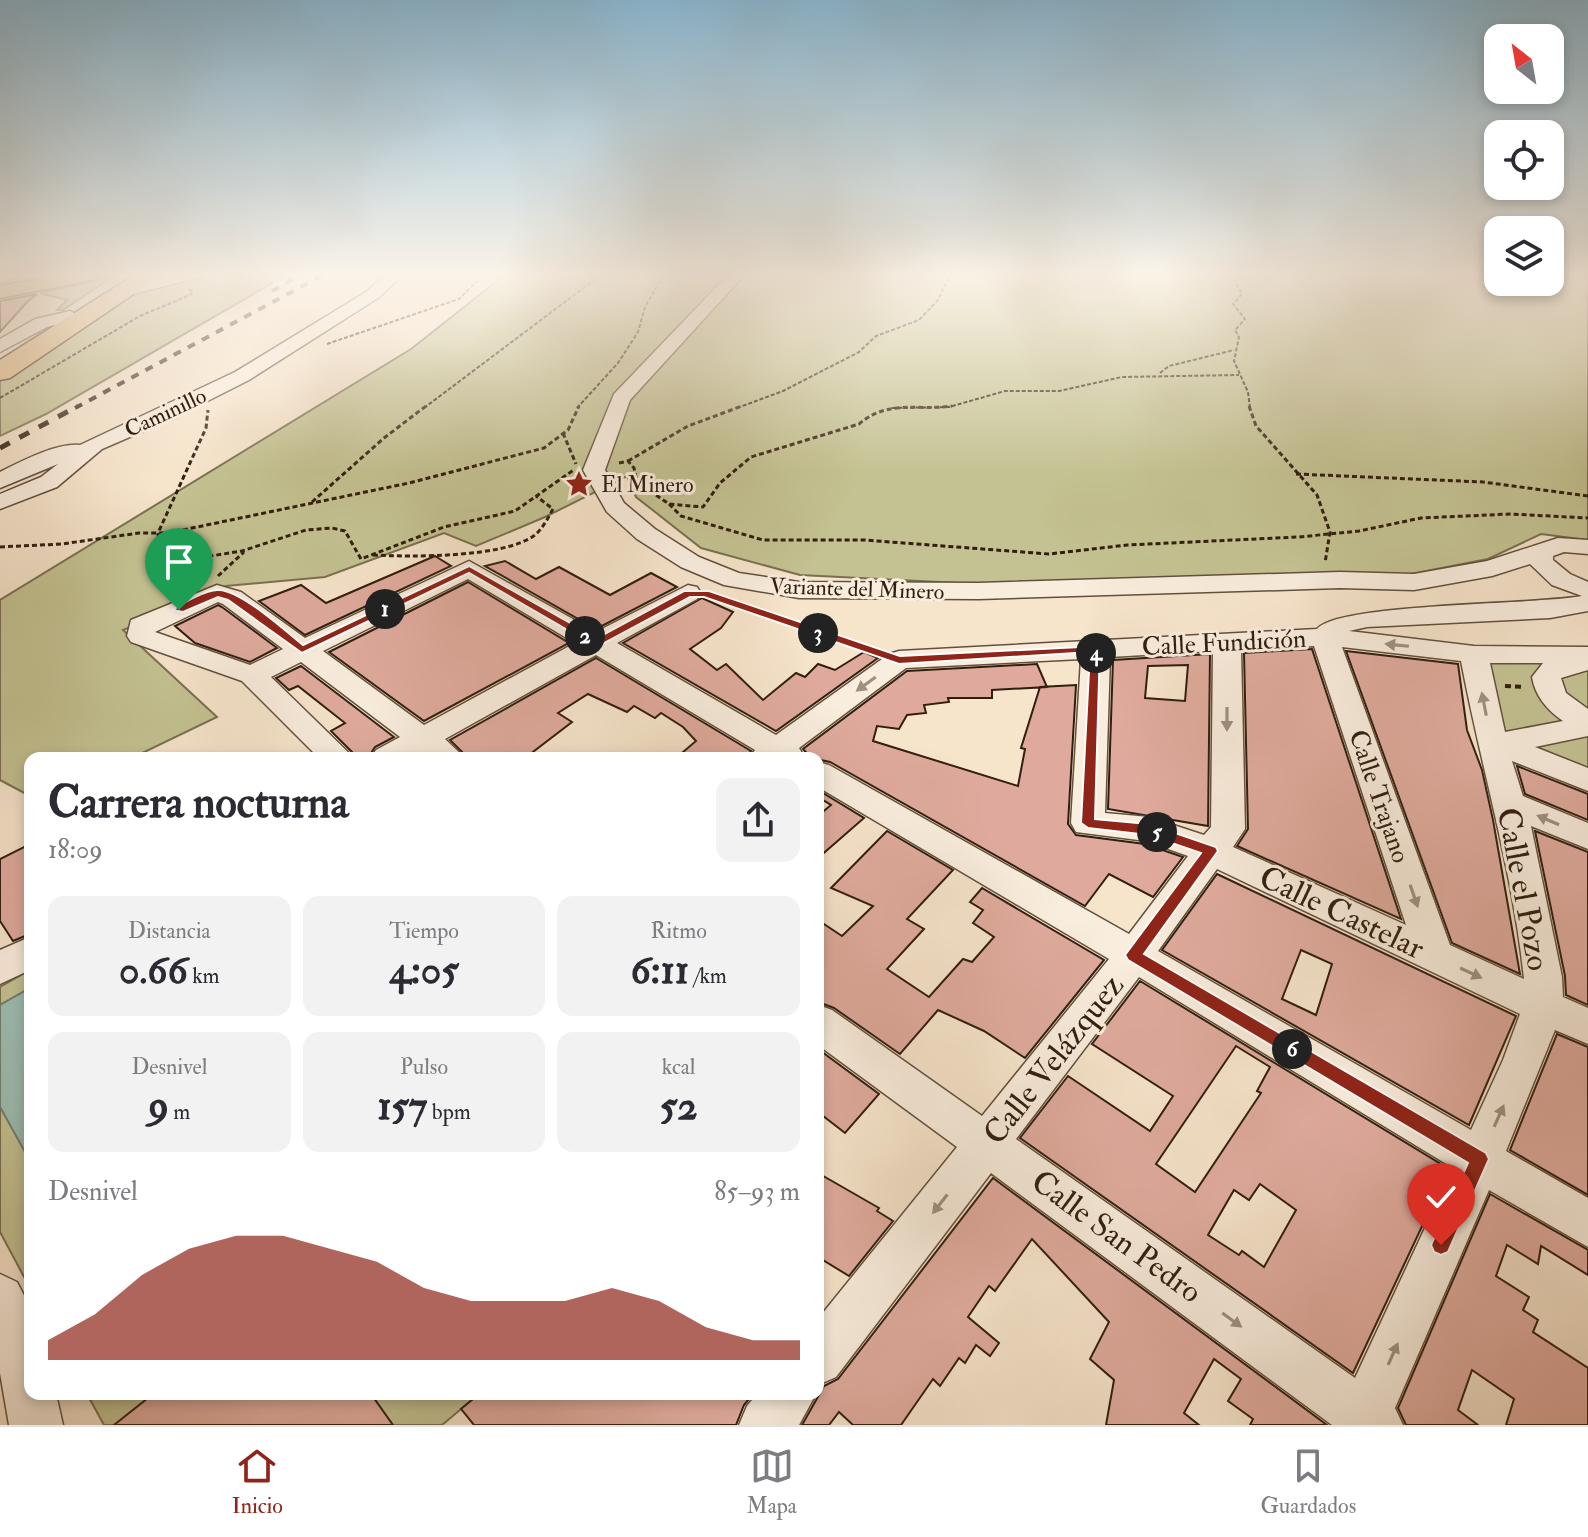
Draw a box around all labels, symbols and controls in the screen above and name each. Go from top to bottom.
north arrow [1484,24,1564,104]
map controls [1484,24,1564,296]
button: locate [1484,120,1564,200]
button: layers [1484,216,1564,296]
street label: Caminillo [120,382,211,444]
place icon: El Minero [564,469,594,499]
place label: El Minero [601,471,694,499]
pin [145,528,213,610]
icon: arrive [157,540,201,584]
street label: Variante del Minero [769,572,945,606]
pin: 1 [365,589,405,629]
text: 1 [381,595,389,623]
pin: 3 [798,613,838,653]
pin: 2 [565,616,605,656]
text: 3 [814,619,822,647]
text: 2 [579,622,591,650]
street label: Calle Fundición [1141,623,1307,663]
pin: 4 [1076,633,1116,673]
one-way arrow [1384,638,1409,651]
text: 4 [1090,639,1102,667]
one-way arrow [855,676,876,692]
one-way arrow [1477,691,1489,716]
one-way arrow [1221,707,1233,732]
street label: Calle Trajano [1341,726,1417,867]
text: Carrera nocturna [48,776,349,831]
button: share [716,778,800,862]
street label: Calle el Pozo [1488,804,1558,974]
pin: 5 [1137,812,1177,852]
one-way arrow [1536,813,1560,826]
text: 5 [1152,818,1162,846]
text: 18:09 [48,834,103,866]
street label: Calle Castelar [1253,857,1430,969]
one-way arrow [1409,884,1421,908]
text: Distancia [128,917,211,945]
text: Tiempo [389,917,459,945]
text: Ritmo [651,917,707,945]
text: 0.66 [119,945,188,996]
text: 4:05 [389,945,459,996]
text: 6:11 [630,945,689,996]
text: km [188,962,220,990]
text: /km [689,962,727,990]
street label: Calle Velázquez [975,966,1133,1153]
one-way arrow [1459,966,1483,980]
pin: 6 [1272,1029,1312,1069]
text: 6 [1286,1035,1298,1063]
text: Desnivel [131,1053,207,1081]
text: Pulso [400,1053,448,1081]
text: kcal [662,1053,696,1081]
text: 9 [148,1081,169,1132]
text: 157 [377,1081,427,1132]
text: 52 [660,1081,698,1132]
text: m [169,1098,190,1126]
text: bpm [427,1098,471,1126]
one-way arrow [1492,1105,1505,1128]
street label: Calle San Pedro [1023,1161,1210,1312]
pin [1407,1163,1475,1245]
icon: check [1419,1175,1463,1219]
text: Desnivel [48,1176,138,1208]
text: 85–93 m [714,1176,800,1208]
one-way arrow [932,1194,948,1214]
one-way arrow [1221,1312,1243,1328]
one-way arrow [1386,1342,1399,1366]
tab: Inicio [232,1444,283,1520]
tab: Mapa [746,1444,797,1520]
tab: Guardados [1260,1444,1356,1520]

